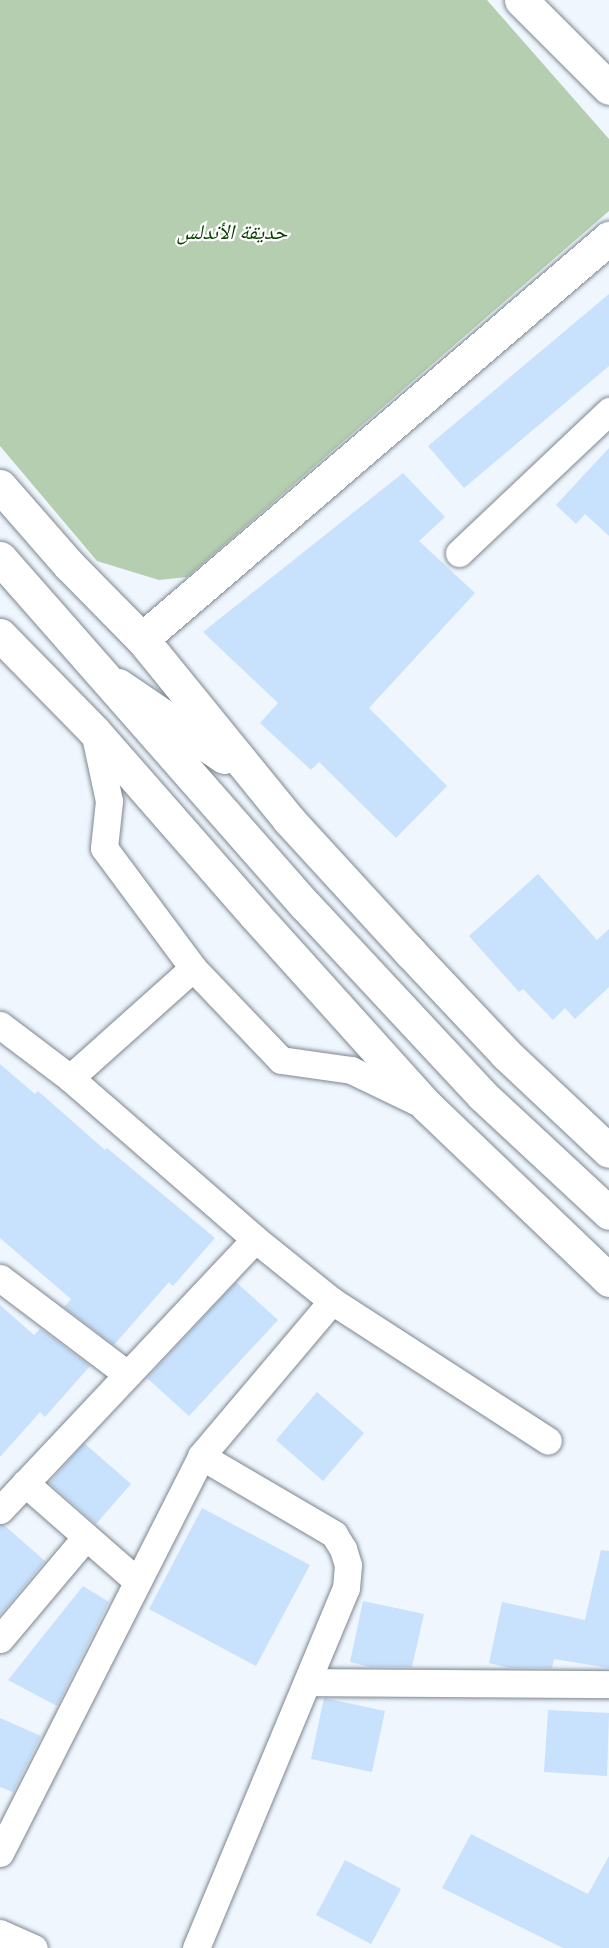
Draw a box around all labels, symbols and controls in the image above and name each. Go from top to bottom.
park label: حديقة الأندلس [177,219,287,245]

